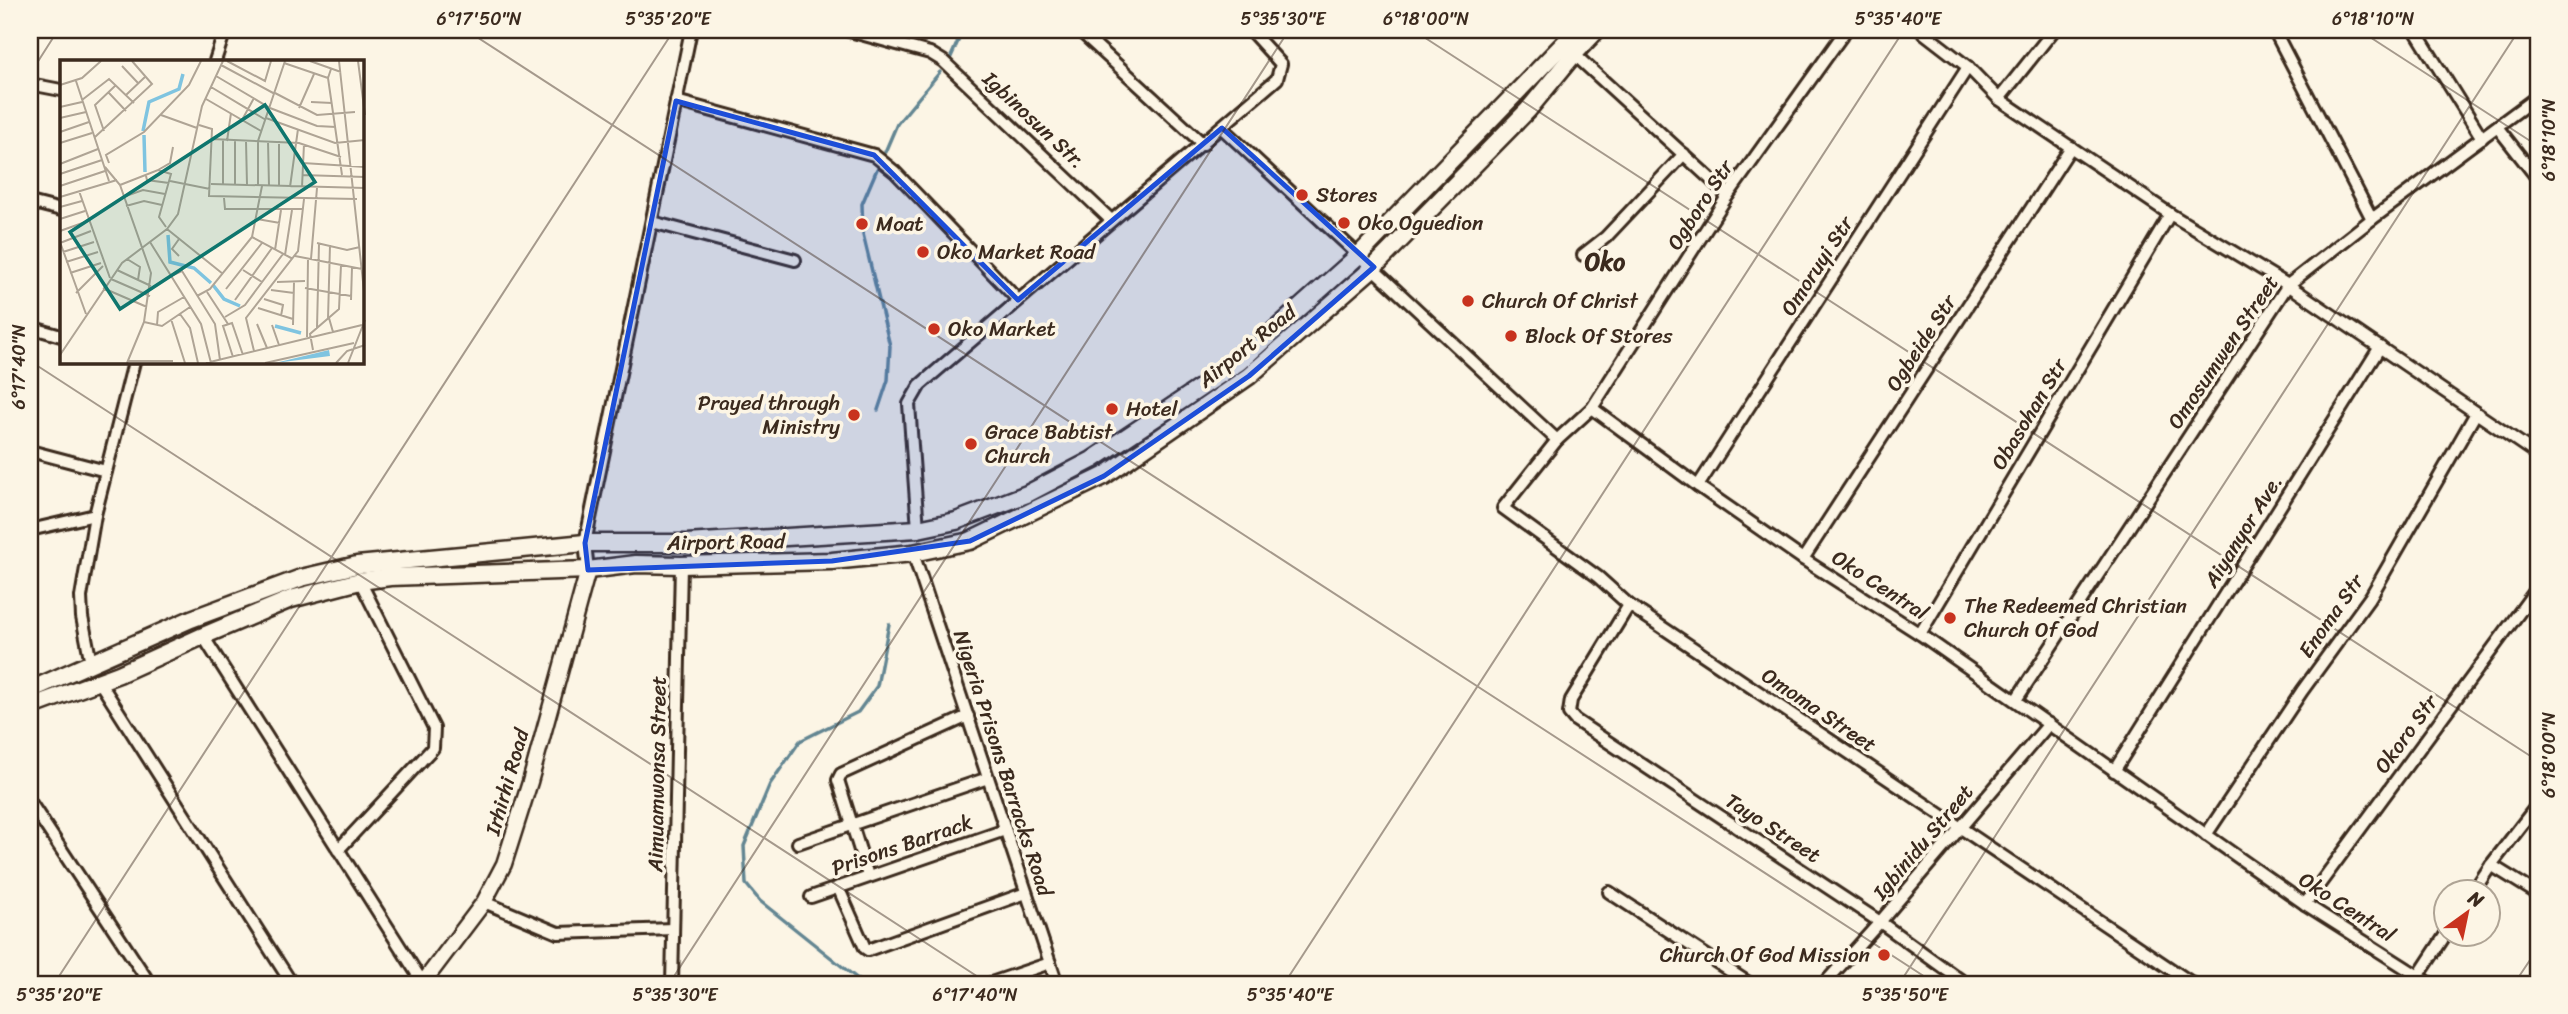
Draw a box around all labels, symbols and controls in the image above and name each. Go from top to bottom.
text: 6°17'50"N [437,3,522,35]
text: 5°35'20"E [625,3,712,35]
text: 5°35'30"E [1241,3,1327,35]
text: 6°18'00"N [1383,3,1469,35]
text: 5°35'40"E [1855,3,1942,35]
text: 6°18'10"N [2332,3,2415,35]
inset map [60,60,364,364]
street label: Igbinosun Str. [973,61,1095,178]
text: 6°18'10"N [2533,98,2565,181]
street label: Ogboro Str [1656,151,1744,258]
place label: Stores [1316,176,1377,214]
marker: Stores [1294,187,1310,203]
place label: Oko Oguedion [1358,204,1483,242]
place label: Moat [876,205,924,243]
street label: Omoruyi Str [1770,207,1865,324]
marker: Oko Oguedion [1336,215,1352,231]
marker: Moat [854,216,870,232]
place label: Oko Market Road [937,233,1097,271]
district label: Oko [1585,241,1626,283]
marker: Oko Market Road [915,244,931,260]
street label: Omosumwen Street [2157,267,2289,437]
place label: Church Of Christ [1482,282,1639,320]
street label: Ogbeide Str [1875,286,1968,399]
street label: Airport Road [1188,293,1306,399]
marker: Church Of Christ [1460,293,1476,309]
place label: Oko Market [948,310,1056,348]
place label: Block Of Stores [1525,317,1673,355]
marker: Oko Market [926,321,942,337]
text: 6°17'40"N [3,324,35,410]
marker: Block Of Stores [1503,328,1519,344]
street label: Obasohan Str [1980,349,2078,477]
place label: Prayed through Ministry [698,384,840,446]
place label: Hotel [1126,390,1179,428]
marker: Hotel [1104,401,1120,417]
marker: Prayed through Ministry [846,407,862,423]
place label: Grace Babtist Church [985,413,1114,475]
marker: Grace Babtist Church [963,436,979,452]
street label: Aiyanyor Ave. [2192,467,2293,596]
street label: Airport Road [666,522,787,562]
street label: Oko Central [1824,539,1937,631]
street label: Enoma Str [2288,565,2375,666]
place label: The Redeemed Christian Church Of God [1964,587,2187,649]
marker: The Redeemed Christian Church Of God [1942,610,1958,626]
street label: Nigeria Prisons Barracks Road [942,625,1065,903]
street label: Omoma Street [1753,657,1885,763]
street label: Aimuamwonsa Street [636,676,678,873]
street label: Okoro Str [2364,685,2449,782]
text: 6°18'00"N [2533,712,2565,798]
street label: Irhirhi Road [473,722,541,841]
street label: Igbinidu Street [1862,775,1983,910]
street label: Tayo Street [1717,783,1829,873]
street label: Prisons Barrack [826,803,978,887]
street label: Oko Central [2291,861,2404,953]
north arrow [2432,878,2502,948]
text: N [2461,881,2491,917]
place label: Church Of God Mission [1660,936,1870,974]
marker: Church Of God Mission [1876,947,1892,963]
text: 5°35'20"E [16,979,103,1011]
text: 5°35'30"E [633,979,719,1011]
text: 6°17'40"N [932,979,1018,1011]
text: 5°35'40"E [1247,979,1334,1011]
text: 5°35'50"E [1862,979,1949,1011]

